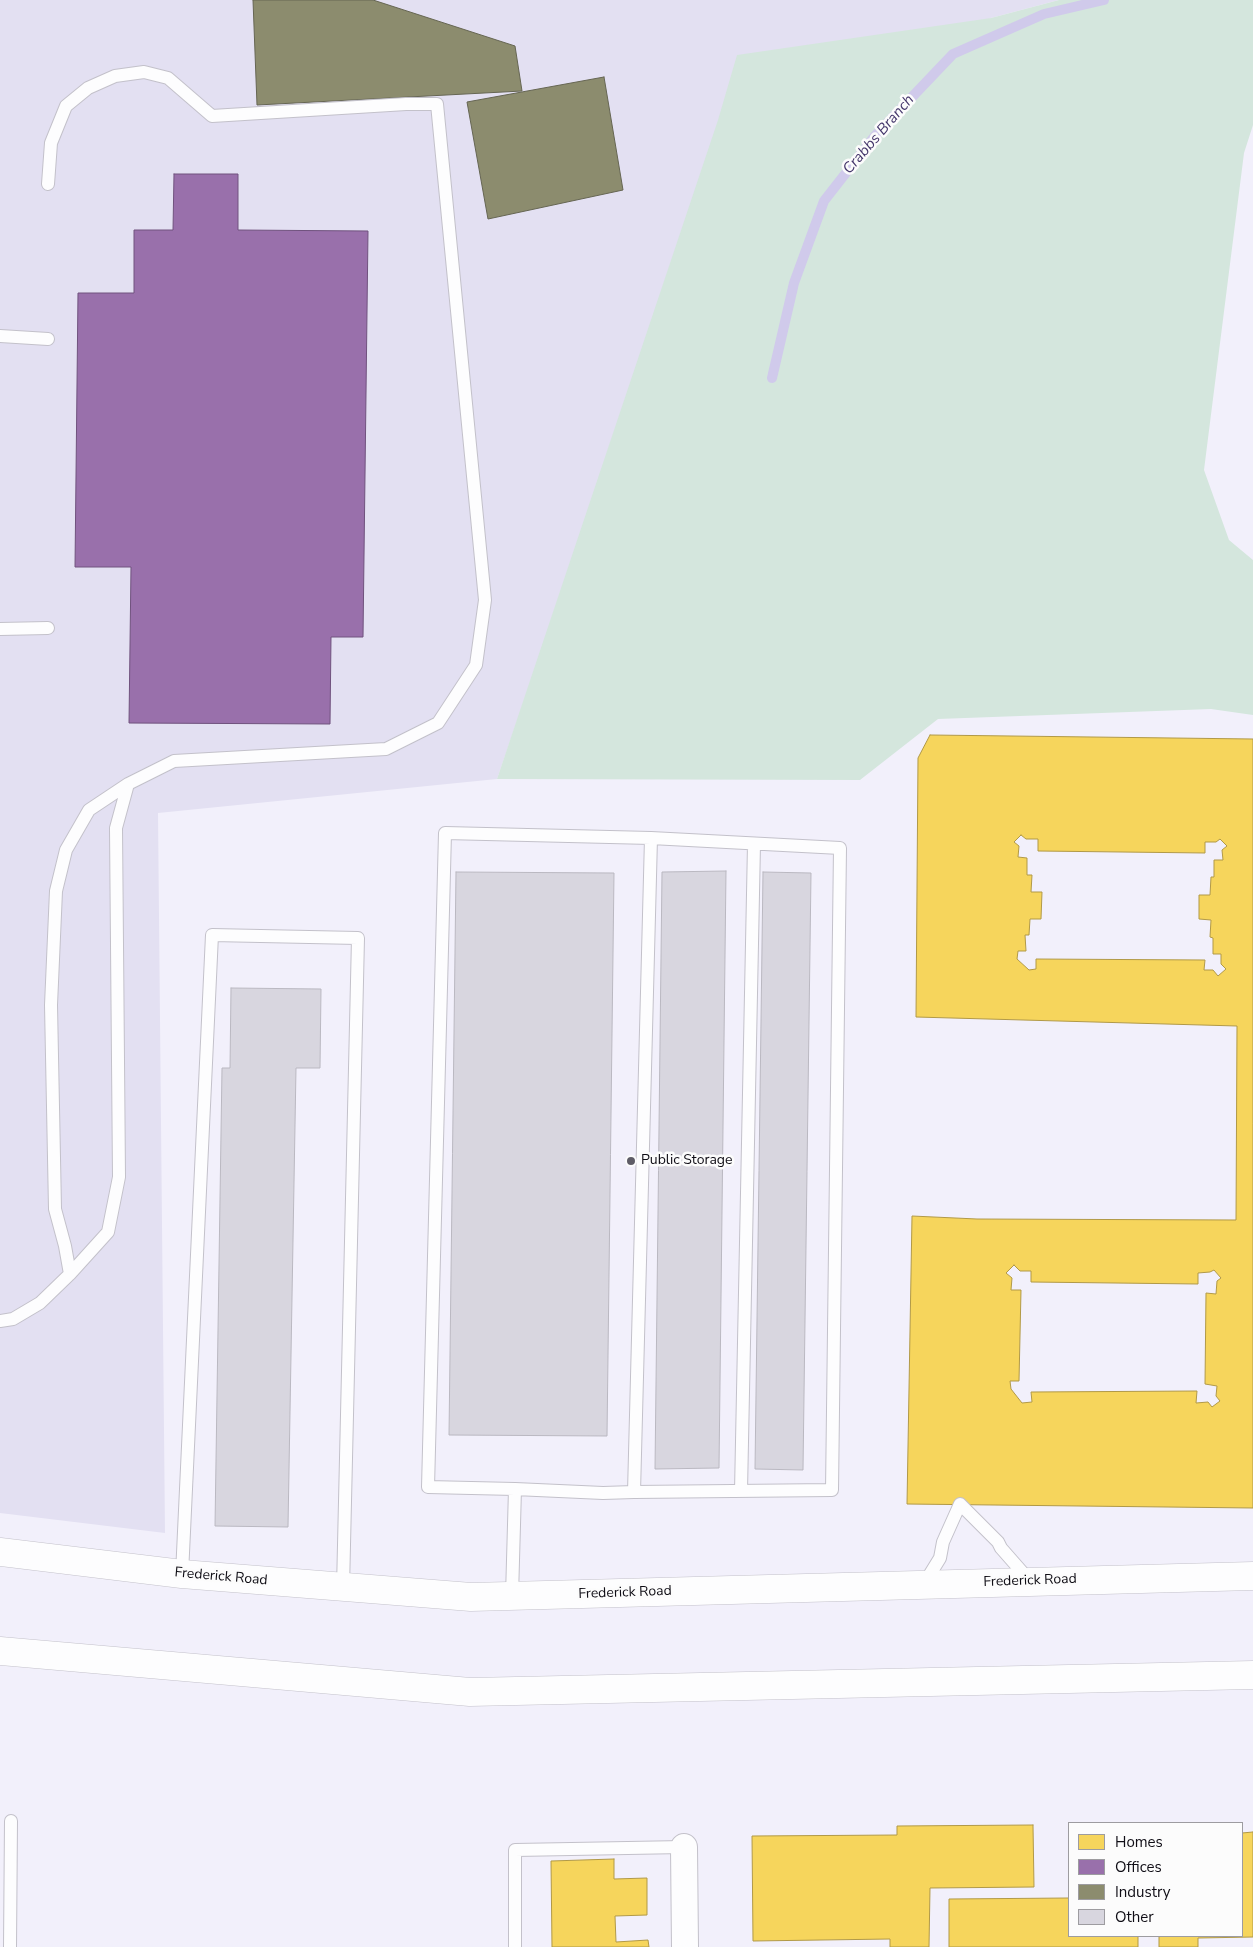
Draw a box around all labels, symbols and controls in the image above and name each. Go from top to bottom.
water label: Crabbs Branch [840,92,918,178]
place label: Public Storage [641,1153,732,1169]
marker: Public Storage [625,1155,637,1167]
street label: Frederick Road [174,1565,268,1589]
street label: Frederick Road [983,1571,1077,1591]
street label: Frederick Road [578,1583,672,1603]
legend [1068,1822,1243,1937]
text: Homes [1115,1832,1163,1852]
text: Offices [1115,1857,1162,1877]
text: Industry [1115,1882,1170,1902]
text: Other [1115,1907,1154,1927]

